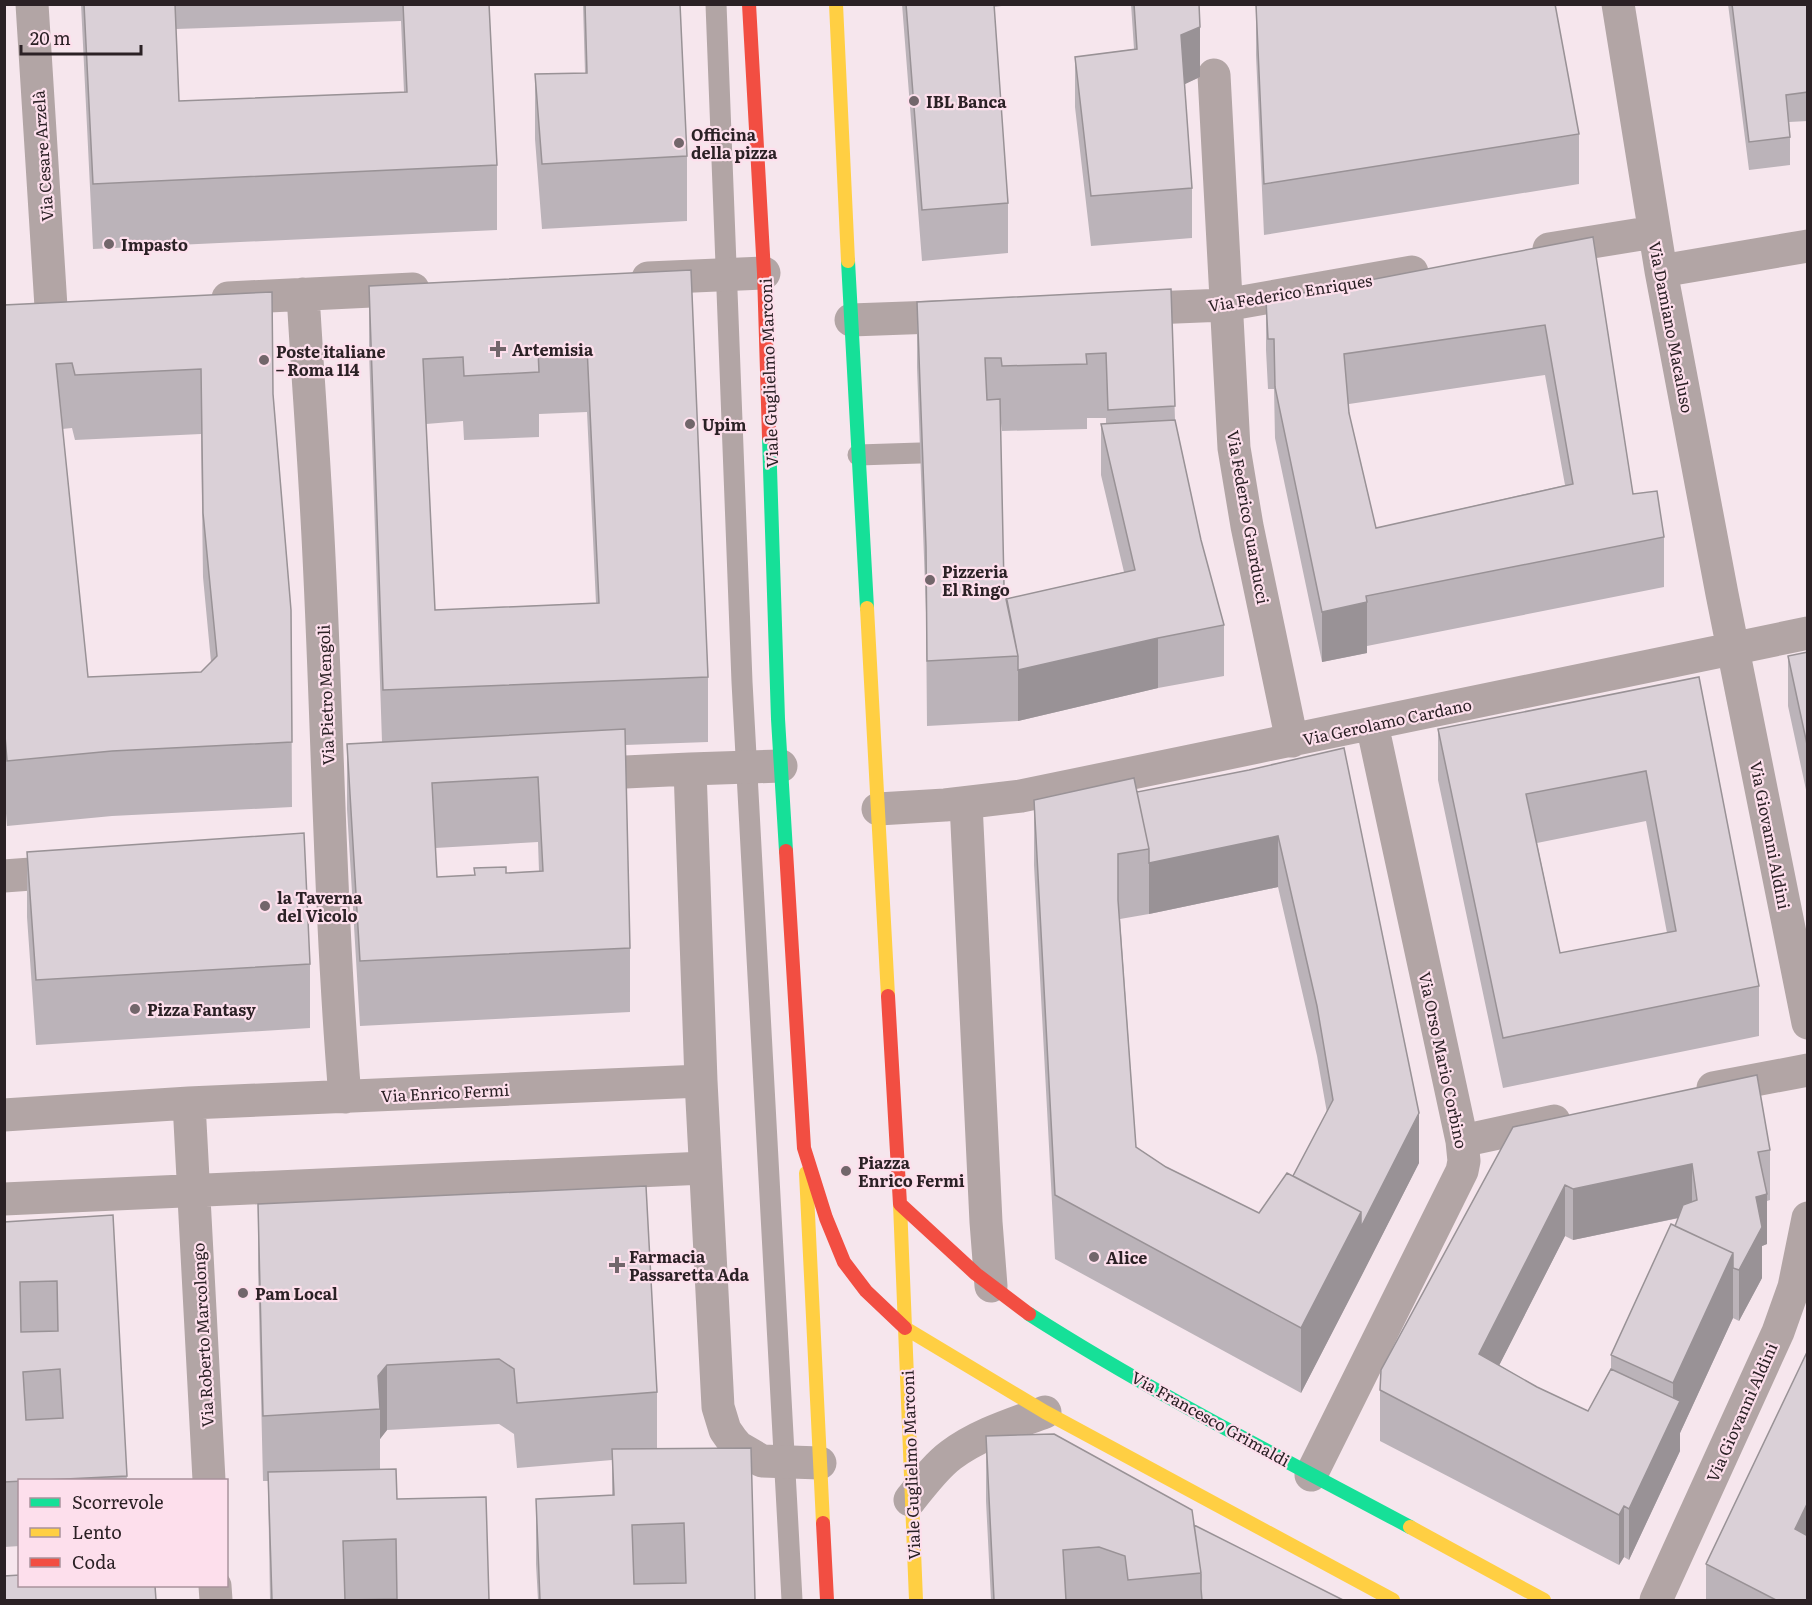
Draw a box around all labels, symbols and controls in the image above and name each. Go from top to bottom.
scale bar [21,18,141,56]
text: 20 m [30,24,71,51]
street label: Via Cesare Arzelà [25,89,59,222]
place label: IBL Banca [926,89,1007,113]
marker: IBL Banca [907,94,921,108]
place label: Officina della pizza [691,122,778,164]
marker: Officina della pizza [672,136,686,150]
place label: Impasto [121,232,188,256]
marker: Impasto [102,237,116,251]
street label: Via Damiano Macaluso [1644,239,1700,415]
street label: Via Federico Enriques [1206,267,1374,317]
street label: Viale Guglielmo Marconi [753,278,783,468]
place label: Artemisia [512,337,594,361]
place label: Poste italiane – Roma 114 [276,339,386,381]
marker: Artemisia [489,340,507,358]
marker: Poste italiane – Roma 114 [257,353,271,367]
place label: Upim [702,412,747,436]
marker: Upim [683,417,697,431]
street label: Via Federico Guarducci [1222,428,1276,606]
place label: Pizzeria El Ringo [942,559,1010,601]
marker: Pizzeria El Ringo [923,573,937,587]
street label: Via Pietro Mengoli [311,624,339,766]
street label: Via Gerolamo Cardano [1300,691,1474,751]
street label: Via Giovanni Aldini [1745,759,1797,911]
place label: la Taverna del Vicolo [277,885,363,927]
marker: la Taverna del Vicolo [258,899,272,913]
street label: Via Orso Mario Corbino [1413,969,1475,1151]
place label: Pizza Fantasy [147,997,256,1021]
marker: Pizza Fantasy [128,1002,142,1016]
street label: Via Enrico Fermi [380,1077,510,1107]
place label: Piazza Enrico Fermi [858,1150,965,1192]
marker: Piazza Enrico Fermi [839,1164,853,1178]
street label: Via Roberto Marcolongo [185,1242,219,1428]
place label: Farmacia Passaretta Ada [629,1244,750,1286]
place label: Alice [1106,1245,1147,1269]
marker: Alice [1087,1250,1101,1264]
marker: Farmacia Passaretta Ada [610,1258,624,1272]
place label: Pam Local [255,1281,338,1305]
marker: Pam Local [236,1286,250,1300]
street label: Via Giovanni Aldini [1699,1338,1783,1486]
street label: Via Francesco Grimaldi [1127,1364,1295,1472]
street label: Viale Guglielmo Marconi [895,1370,925,1560]
legend [18,1479,228,1587]
text: Scorrevole [72,1488,164,1515]
text: Lento [72,1518,122,1545]
text: Coda [72,1548,116,1575]

